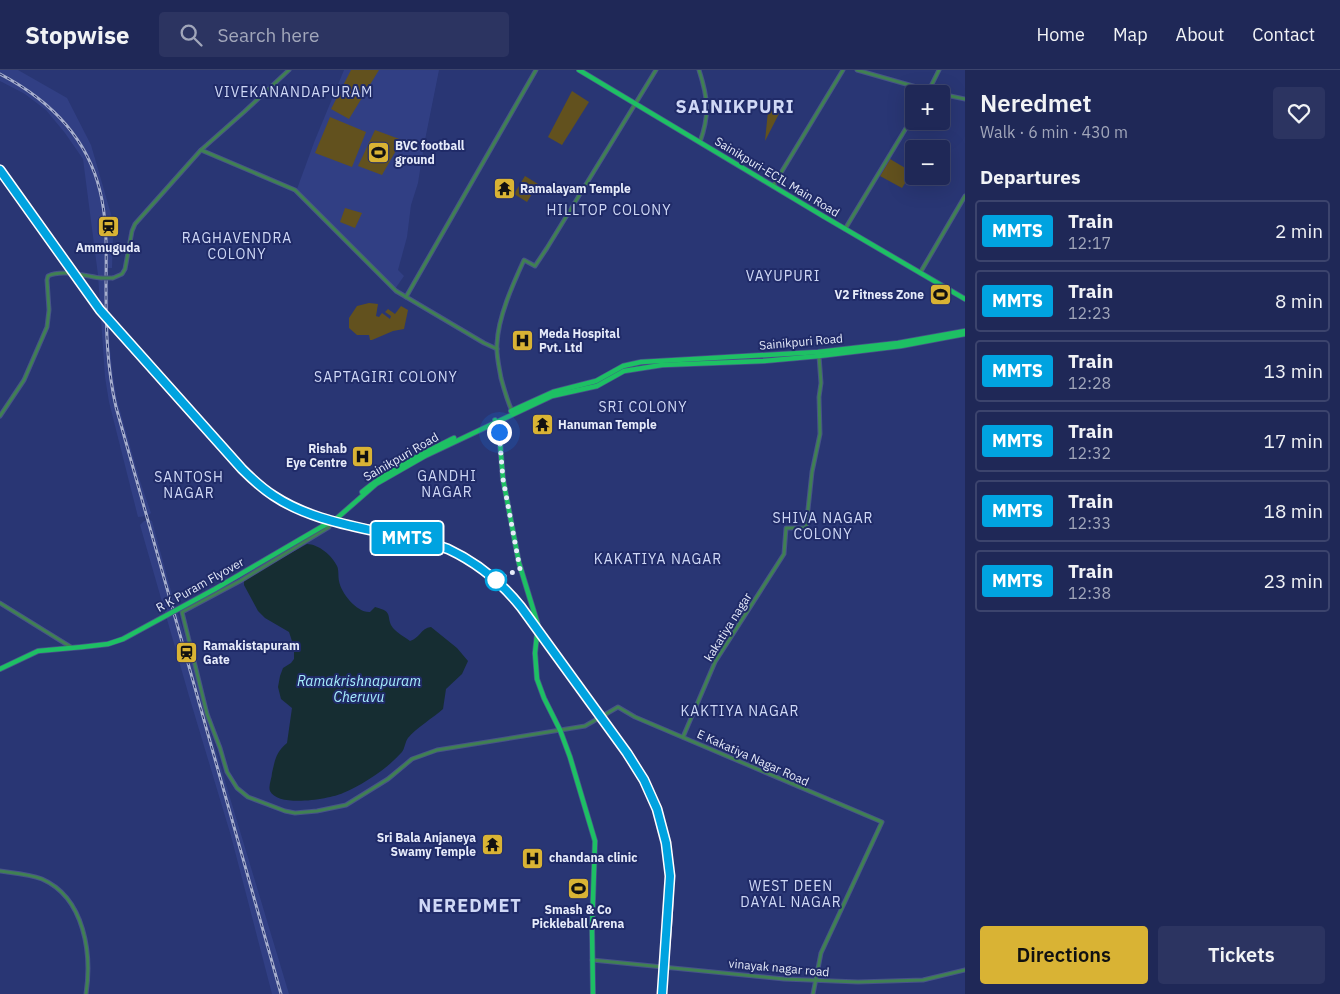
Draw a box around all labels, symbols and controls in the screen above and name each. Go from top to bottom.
search box [159,12,509,57]
text: Stopwise [25,19,129,51]
icon: search [177,21,205,49]
text: Search here [217,23,319,47]
text: Home [1037,23,1085,46]
text: Map [1113,23,1148,46]
text: About [1176,23,1224,46]
text: Contact [1252,23,1315,46]
district label: VIVEKANANDAPURAM [215,83,373,101]
map controls [905,85,950,185]
button: + [905,85,950,130]
text: Neredmet [980,87,1091,119]
button: heart [1273,87,1325,139]
district label: SAINIKPURI [676,95,794,118]
text: Walk · 6 min · 430 m [980,122,1128,142]
street label: Sainikpuri-ECIL Main Road [712,133,842,220]
place label: BVC football ground [395,138,465,167]
button: − [905,140,950,185]
sports icon: BVC football ground [367,141,391,165]
text: Departures [980,165,1080,189]
temple icon: Ramalayam Temple [492,177,516,201]
place label: Ramalayam Temple [520,181,631,196]
district label: HILLTOP COLONY [546,201,672,219]
text: Train [1068,209,1113,233]
station icon: Ammuguda [96,215,120,239]
text: MMTS [992,219,1043,242]
text: 2 min [1275,219,1323,243]
district label: RAGHAVENDRA COLONY [182,229,292,263]
text: 12:17 [1068,233,1111,253]
place label: Ammuguda [76,240,141,255]
district label: VAYUPURI [746,267,820,285]
text: Train [1068,279,1113,303]
sports icon: V2 Fitness Zone [928,283,952,307]
place label: V2 Fitness Zone [834,287,924,302]
text: MMTS [992,289,1043,312]
text: 8 min [1275,289,1323,313]
text: 12:23 [1068,303,1111,323]
place label: Meda Hospital Pvt. Ltd [539,326,620,355]
hospital icon: Meda Hospital Pvt. Ltd [511,329,535,353]
street label: Sainikpuri Road [758,330,844,353]
text: Train [1068,349,1113,373]
text: MMTS [992,359,1043,382]
text: 13 min [1264,359,1323,383]
district label: SAPTAGIRI COLONY [314,368,458,386]
text: 12:28 [1068,373,1111,393]
district label: SRI COLONY [598,398,688,416]
temple icon: Hanuman Temple [530,413,554,437]
place label: Hanuman Temple [558,417,657,432]
text: Train [1068,419,1113,443]
your location [487,420,512,445]
street label: Sainikpuri Road [361,429,441,484]
text: MMTS [992,429,1043,452]
text: 17 min [1264,429,1323,453]
place label: Rishab Eye Centre [286,441,347,470]
text: 12:32 [1068,443,1111,463]
hospital icon: Rishab Eye Centre [351,444,375,468]
district label: GANDHI NAGAR [417,467,477,501]
district label: SANTOSH NAGAR [154,468,224,502]
text: Train [1068,489,1113,513]
text: MMTS [992,499,1043,522]
text: 18 min [1264,499,1323,523]
district label: SHIVA NAGAR COLONY [772,509,874,543]
text: 12:33 [1068,513,1111,533]
line badge: MMTS [372,522,442,554]
text: MMTS [381,526,433,549]
district label: KAKATIYA NAGAR [594,550,722,568]
street label: R K Puram Flyover [153,554,247,615]
text: Train [1068,559,1113,583]
unlabelled marker [485,569,507,591]
text: MMTS [992,569,1043,592]
text: 23 min [1264,569,1323,593]
text: 12:38 [1068,583,1111,603]
street label: kakatiya nagar [701,589,755,664]
place label: Ramakistapuram Gate [203,638,300,667]
station icon: Ramakistapuram Gate [175,641,199,665]
water label: Ramakrishnapuram Cheruvu [297,672,421,706]
district label: KAKTIYA NAGAR [680,702,800,720]
street label: E Kakatiya Nagar Road [695,726,812,789]
place label: Sri Bala Anjaneya Swamy Temple [377,830,476,859]
temple icon: Sri Bala Anjaneya Swamy Temple [480,833,504,857]
hospital icon: chandana clinic [521,846,545,870]
place label: chandana clinic [549,850,637,865]
sports icon: Smash & Co Pickleball Arena [566,877,590,901]
district label: WEST DEEN DAYAL NAGAR [740,877,842,911]
district label: NEREDMET [418,894,522,917]
place label: Smash & Co Pickleball Arena [532,902,625,931]
button: Directions [980,926,1148,984]
button: Tickets [1158,926,1325,984]
street label: vinayak nagar road [728,956,830,979]

